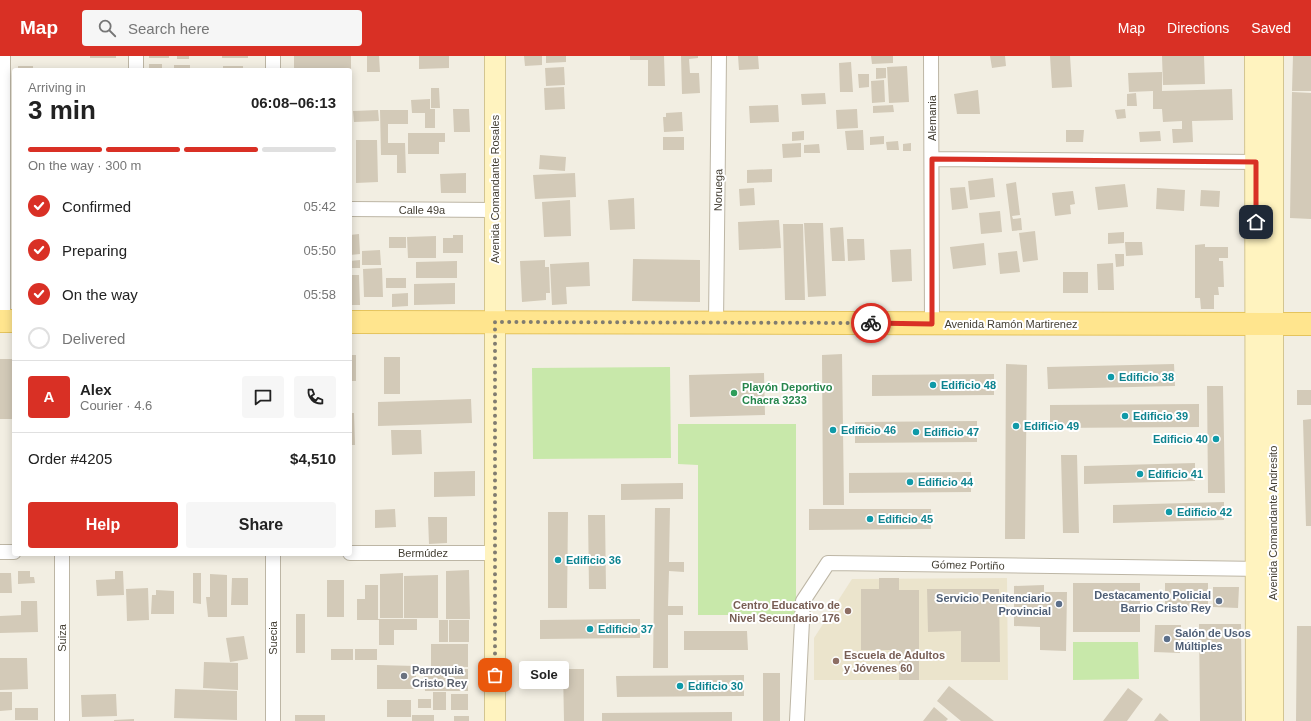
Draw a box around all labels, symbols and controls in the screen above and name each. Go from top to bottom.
search box [82,10,362,46]
text: Map [20,17,58,38]
icon: search [96,17,118,39]
text: Search here [128,20,210,37]
text: Map [1118,20,1145,36]
text: Directions [1167,20,1229,36]
text: Saved [1251,20,1291,36]
text: Arriving in [28,80,86,95]
text: 06:08–06:13 [251,94,336,111]
street label: Alemania [926,94,938,141]
text: 3 min [28,95,96,125]
street label: Avenida Comandante Rosales [489,114,501,263]
text: On the way · 300 m [28,158,141,173]
street label: Noruega [712,168,724,211]
icon: check [28,195,50,217]
text: Confirmed [62,198,131,215]
text: 05:42 [303,199,336,214]
street label: Calle 49a [399,204,446,216]
pin [1239,205,1273,239]
icon: home [1245,211,1267,233]
icon: check [28,239,50,261]
text: Preparing [62,242,127,259]
text: 05:50 [303,243,336,258]
icon: check [28,283,50,305]
text: On the way [62,286,138,303]
text: 05:58 [303,287,336,302]
courier [851,303,891,343]
icon: bike [860,312,882,334]
street label: Avenida Ramón Martirenez [944,318,1078,330]
text: Delivered [62,330,125,347]
place label: Edificio 38 [1119,371,1174,383]
marker: Edificio 38 [1106,372,1116,382]
button: chat [242,376,284,418]
button: phone [294,376,336,418]
place label: Edificio 48 [941,379,996,391]
marker: Edificio 48 [928,380,938,390]
text: Alex [80,381,112,398]
place label: Playón Deportivo Chacra 3233 [742,381,833,406]
text: A [44,388,54,405]
marker: Playón Deportivo Chacra 3233 [729,388,739,398]
text: Courier · 4.6 [80,398,152,413]
place label: Edificio 39 [1133,410,1188,422]
marker: Edificio 39 [1120,411,1130,421]
place label: Edificio 49 [1024,420,1079,432]
marker: Edificio 49 [1011,421,1021,431]
place label: Edificio 46 [841,424,896,436]
marker: Edificio 46 [828,425,838,435]
place label: Edificio 47 [924,426,979,438]
marker: Edificio 47 [911,427,921,437]
place label: Edificio 40 [1153,433,1208,445]
marker: Edificio 40 [1211,434,1221,444]
street label: Avenida Comandante Andresito [1267,446,1279,600]
text: Order #4205 [28,450,112,467]
text: $4,510 [290,450,336,467]
place label: Edificio 41 [1148,468,1203,480]
marker: Edificio 41 [1135,469,1145,479]
place label: Edificio 44 [918,476,974,488]
marker: Edificio 44 [905,477,915,487]
button: Help [28,502,178,548]
button: Share [186,502,336,548]
place label: Edificio 42 [1177,506,1232,518]
marker: Edificio 42 [1164,507,1174,517]
place label: Edificio 45 [878,513,933,525]
marker: Edificio 45 [865,514,875,524]
street label: Bermúdez [398,547,448,559]
place label: Edificio 36 [566,554,621,566]
marker: Edificio 36 [553,555,563,565]
street label: Gómez Portiño [931,558,1005,572]
place label: Destacamento Policial Barrio Cristo Rey [1094,589,1212,614]
place label: Servicio Penitenciario Provincial [936,592,1051,617]
marker: Destacamento Policial Barrio Cristo Rey [1214,596,1224,606]
place label: Centro Educativo de Nivel Secundario 176 [729,599,840,624]
marker: Servicio Penitenciario Provincial [1054,599,1064,609]
marker: Centro Educativo de Nivel Secundario 176 [843,606,853,616]
street label: Suecia [267,620,279,655]
street label: Suiza [56,623,68,652]
place label: Edificio 37 [598,623,653,635]
marker: Edificio 37 [585,624,595,634]
place label: Salón de Usos Múltiples [1175,627,1251,652]
marker: Salón de Usos Múltiples [1162,634,1172,644]
place label: Escuela de Adultos y Jóvenes 60 [844,649,945,674]
marker: Escuela de Adultos y Jóvenes 60 [831,656,841,666]
pin [478,658,512,692]
callout: Sole [519,661,569,689]
place label: Parroquia Cristo Rey [412,664,468,689]
icon: bag [484,664,506,686]
text: Sole [530,667,558,682]
marker: Parroquia Cristo Rey [399,671,409,681]
place label: Edificio 30 [688,680,743,692]
marker: Edificio 30 [675,681,685,691]

